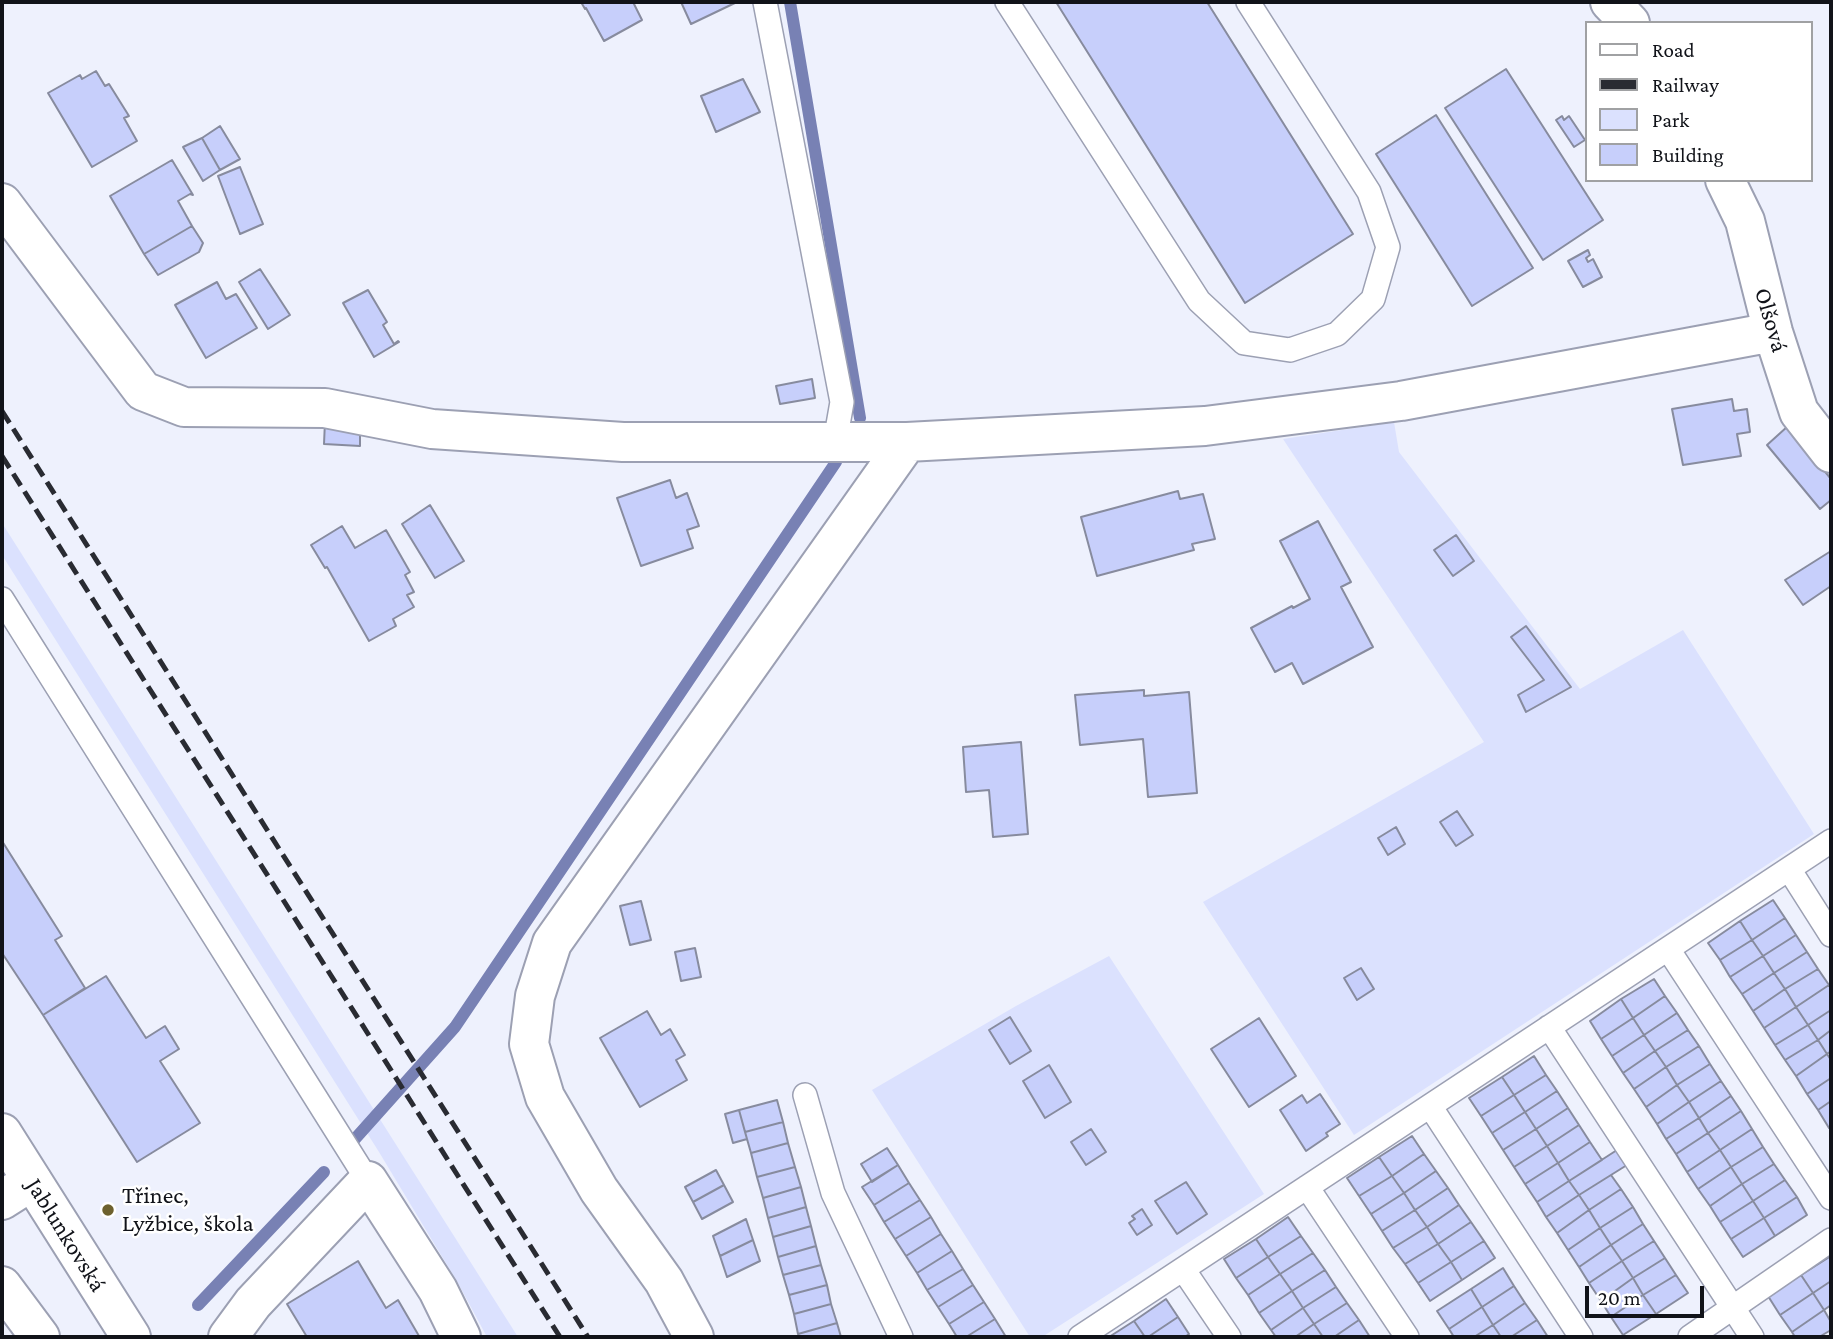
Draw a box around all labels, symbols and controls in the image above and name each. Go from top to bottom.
legend [1584,21,1812,182]
text: Road [1652,38,1695,62]
text: Railway [1652,73,1719,97]
text: Park [1652,108,1689,132]
text: Building [1652,143,1724,167]
street label: Olšová [1748,284,1794,356]
street label: Jablunkovská [20,1173,112,1297]
place label: Třinec, Lyžbice, škola [122,1182,254,1238]
marker: Třinec, Lyžbice, škola [100,1202,116,1218]
scale bar [1588,1272,1707,1316]
text: 20 m [1598,1286,1641,1310]

